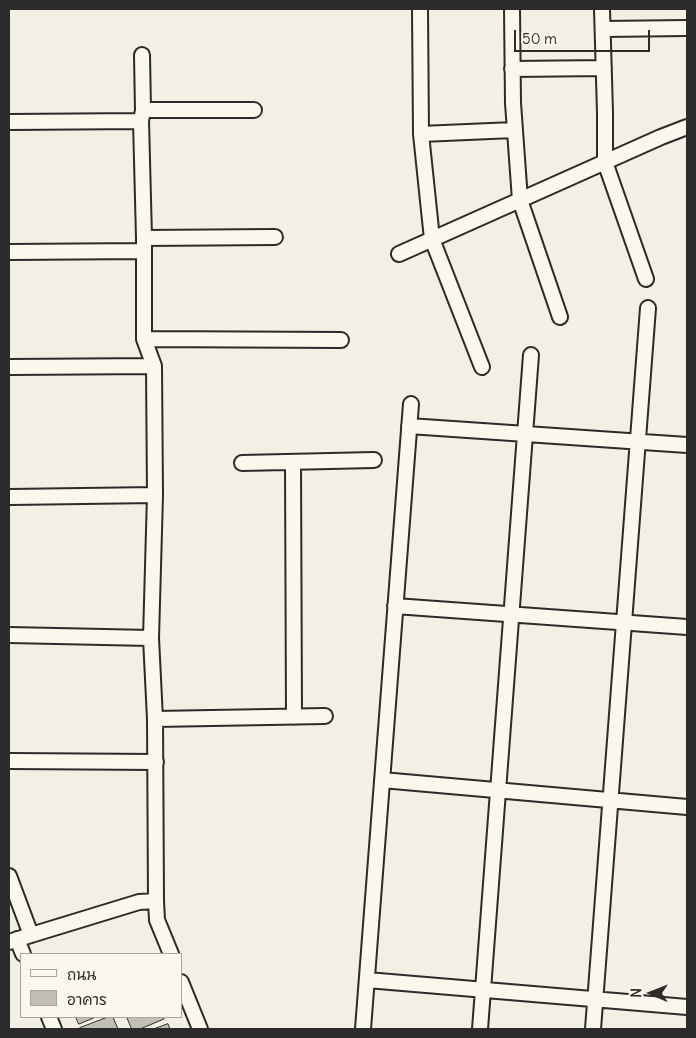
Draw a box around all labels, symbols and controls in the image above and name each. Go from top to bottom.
scale bar [516,20,652,52]
text: 50 m [522,29,557,48]
legend [20,953,182,1018]
text: ถนน [67,965,96,984]
north arrow [626,968,676,1018]
text: N [627,988,645,998]
text: อาคาร [67,990,107,1009]

